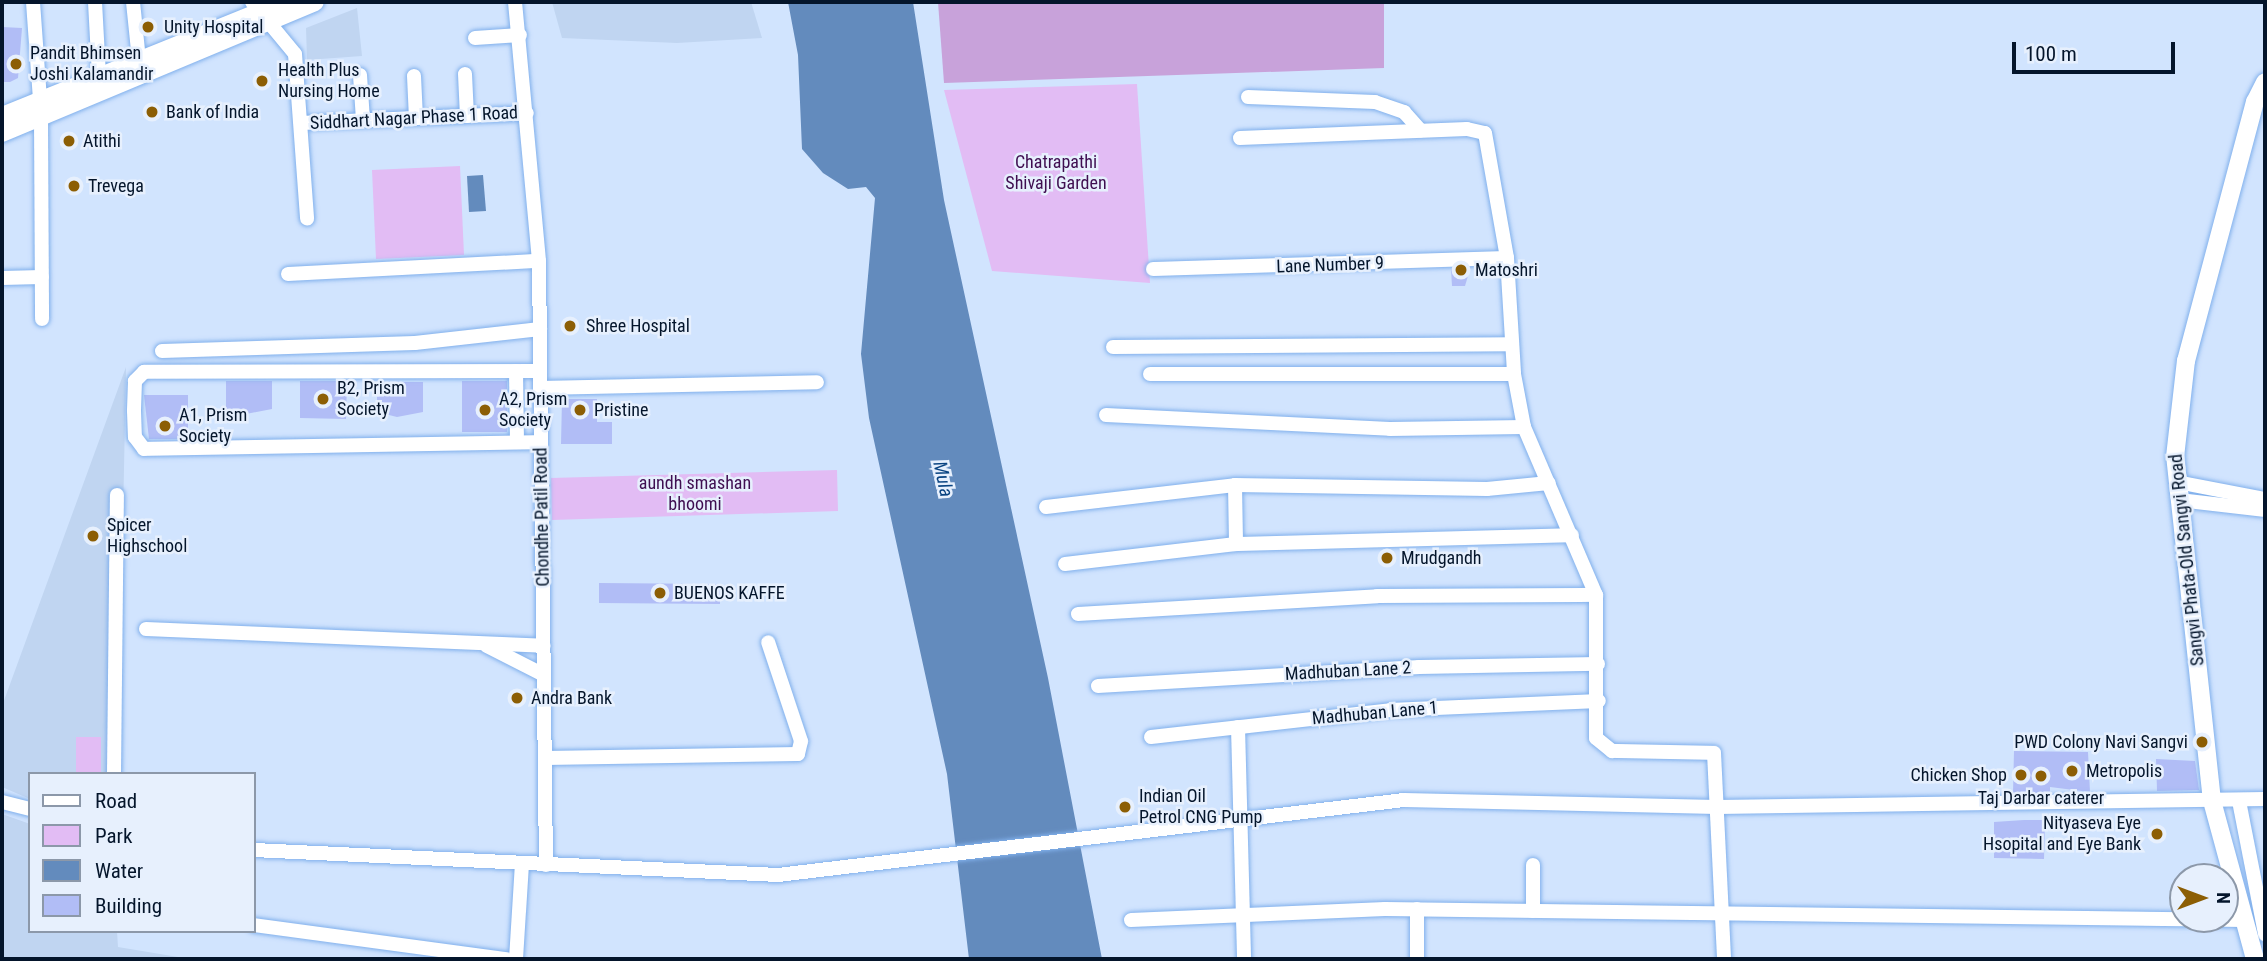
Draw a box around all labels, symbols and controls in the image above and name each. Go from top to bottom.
place label: Unity Hospital [164,16,263,38]
marker: Unity Hospital [138,17,158,37]
scale bar [2015,28,2178,72]
text: 100 m [2025,42,2077,66]
place label: Pandit Bhimsen Joshi Kalamandir [30,43,154,86]
marker: Pandit Bhimsen Joshi Kalamandir [8,56,24,72]
place label: Health Plus Nursing Home [278,60,380,102]
marker: Health Plus Nursing Home [252,71,272,91]
place label: Bank of India [166,101,259,123]
street label: Siddhart Nagar Phase 1 Road [310,102,518,134]
marker: Bank of India [144,104,160,120]
place label: Atithi [83,130,121,152]
marker: Atithi [61,133,77,149]
park label: Chatrapathi Shivaji Garden [1005,152,1107,194]
place label: Trevega [88,175,144,197]
marker: Trevega [66,178,82,194]
street label: Lane Number 9 [1276,252,1384,278]
place label: Matoshri [1475,259,1538,281]
marker: Matoshri [1453,262,1469,278]
place label: Shree Hospital [586,315,690,337]
marker: Shree Hospital [560,316,580,336]
place label: B2, Prism Society [337,378,405,420]
place label: A2, Prism Society [499,389,567,432]
marker: B2, Prism Society [315,391,331,407]
place label: Pristine [594,399,648,421]
marker: A2, Prism Society [477,402,493,418]
marker: Pristine [572,402,588,418]
place label: A1, Prism Society [179,405,247,448]
marker: A1, Prism Society [157,418,173,434]
street label: Chondhe Patil Road [530,447,554,587]
street label: Sangvi Phata-Old Sangvi Road [2165,453,2209,667]
water label: Mula [928,459,958,499]
park label: aundh smashan bhoomi [639,473,751,516]
place label: Spicer Highschool [107,515,187,558]
marker: Spicer Highschool [85,528,101,544]
place label: Mrudgandh [1401,547,1482,569]
marker: Mrudgandh [1379,550,1395,566]
place label: BUENOS KAFFE [674,582,785,604]
marker: BUENOS KAFFE [652,585,668,601]
street label: Madhuban Lane 2 [1284,657,1412,685]
place label: Andra Bank [531,687,612,709]
marker: Andra Bank [509,690,525,706]
street label: Madhuban Lane 1 [1311,697,1439,729]
place label: PWD Colony Navi Sangvi [2014,731,2188,753]
marker: PWD Colony Navi Sangvi [2194,734,2210,750]
place label: Metropolis [2086,760,2162,782]
marker: Metropolis [2064,763,2080,779]
place label: Chicken Shop [1910,764,2007,786]
marker: Chicken Shop [2013,767,2029,783]
marker: Taj Darbar caterer [2033,768,2049,784]
legend [28,772,256,933]
place label: Indian Oil Petrol CNG Pump [1139,786,1262,828]
place label: Taj Darbar caterer [1978,787,2104,809]
text: Road [95,789,137,813]
marker: Indian Oil Petrol CNG Pump [1117,799,1133,815]
place label: Nityaseva Eye Hsopital and Eye Bank [1983,813,2141,856]
text: Park [95,824,132,848]
marker: Nityaseva Eye Hsopital and Eye Bank [2147,824,2167,844]
text: Water [95,859,143,883]
north arrow [2169,863,2239,933]
text: N [2212,892,2235,904]
text: Building [95,894,162,918]

